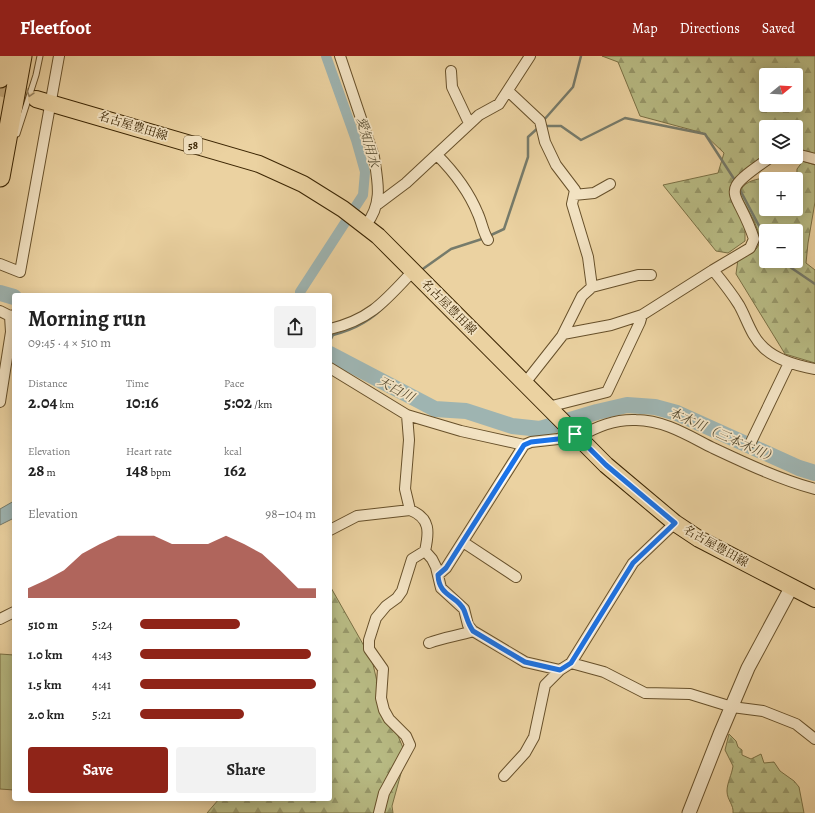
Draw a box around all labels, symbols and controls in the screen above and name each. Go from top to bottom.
text: Fleetfoot [20,15,91,41]
text: Map [632,19,658,38]
text: Directions [680,19,740,38]
text: Saved [762,19,795,38]
north arrow [759,68,803,112]
map controls [759,68,803,268]
one-way arrow [26,90,35,97]
street label: 名古屋豊田線 [96,108,170,144]
water label: 愛知用水 [353,115,384,171]
button: layers [759,120,803,164]
road number: 58 [184,136,202,154]
button: + [759,172,803,216]
button: − [759,224,803,268]
street label: 名古屋豊田線 [418,276,480,338]
text: Morning run [28,304,146,334]
button: share [274,306,316,348]
text: 09:45 · 4 × 510 m [28,334,111,351]
water label: 天白川 [375,372,419,407]
text: Distance [28,376,67,391]
text: Time [126,376,149,391]
text: Pace [224,376,244,391]
text: 2.04 [28,391,57,414]
text: 10:16 [126,391,159,414]
text: 5:02 [224,391,252,414]
text: km [57,397,74,412]
text: /km [252,397,273,412]
water label: 本木川（三本木川） [666,403,780,467]
pin [558,417,592,451]
icon: arrive [564,423,586,445]
text: Elevation [28,444,70,459]
text: Heart rate [126,444,172,459]
text: kcal [224,444,242,459]
text: 28 [28,459,44,482]
text: 148 [126,459,148,482]
text: 162 [224,459,246,482]
text: m [44,465,56,480]
text: bpm [148,465,171,480]
text: Elevation [28,505,78,522]
text: 98–104 m [265,505,316,522]
street label: 名古屋豊田線 [681,522,751,570]
text: 510 m [28,616,58,633]
text: 5:24 [92,616,113,633]
text: 1.0 km [28,646,63,663]
text: 4:43 [92,646,112,663]
text: 1.5 km [28,676,62,693]
text: 4:41 [92,676,111,693]
text: 2.0 km [28,706,64,723]
text: 5:21 [92,706,111,723]
button: Save [28,747,168,793]
button: Share [176,747,316,793]

